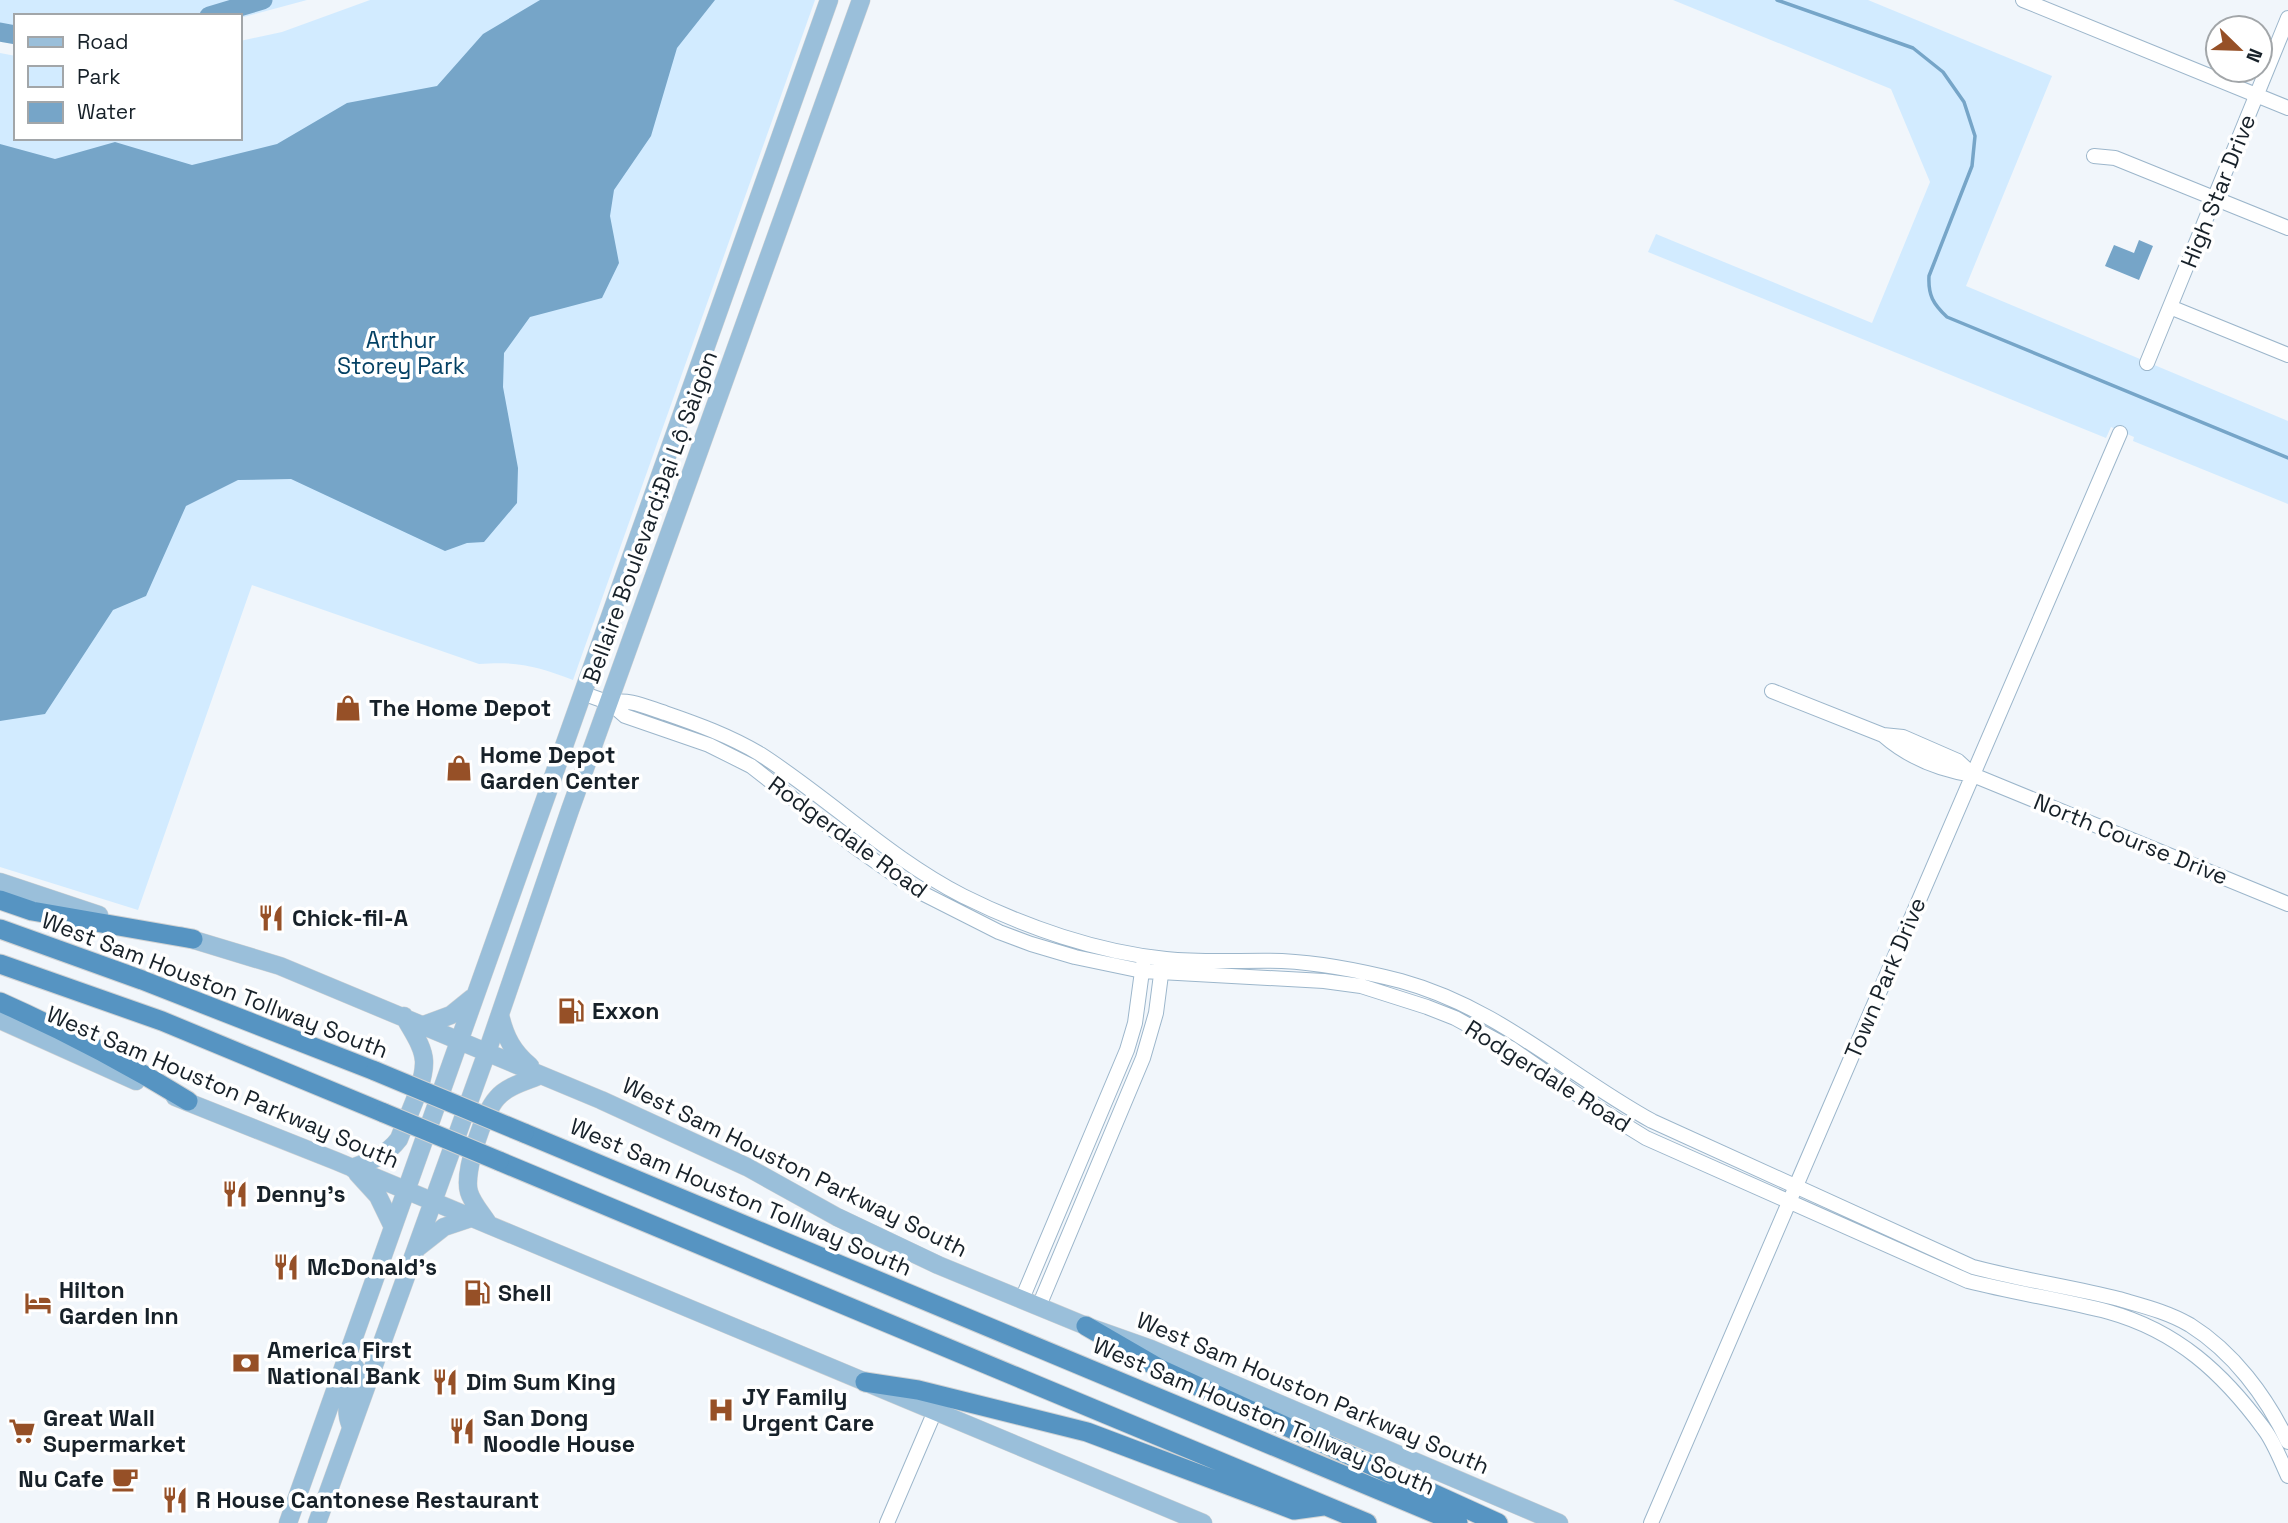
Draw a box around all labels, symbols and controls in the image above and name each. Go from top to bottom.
legend [14,14,242,140]
north arrow [2204,14,2274,84]
text: Road [77,28,129,55]
text: N [2240,45,2268,66]
text: Park [77,63,121,90]
text: Water [77,98,136,125]
street label: High Star Drive [2174,110,2262,272]
park label: Arthur Storey Park [337,325,465,381]
street label: Bellaire Boulevard;Đại Lộ Sàigòn [576,347,724,687]
shop icon: The Home Depot [333,693,363,723]
place label: The Home Depot [369,693,551,723]
place label: Home Depot Garden Center [480,740,640,796]
shop icon: Home Depot Garden Center [444,753,474,783]
street label: Rodgerdale Road [762,769,934,905]
street label: North Course Drive [2029,786,2233,892]
street label: Town Park Drive [1837,893,1933,1063]
restaurant icon: Chick-fil-A [256,903,286,933]
place label: Chick-fil-A [292,903,409,933]
street label: West Sam Houston Tollway South [38,905,392,1065]
fuel station icon: Exxon [556,996,586,1026]
place label: Exxon [592,996,659,1026]
street label: West Sam Houston Parkway South [42,999,404,1175]
street label: Rodgerdale Road [1460,1013,1636,1139]
street label: West Sam Houston Parkway South [617,1070,973,1264]
street label: West Sam Houston Tollway South [565,1111,917,1283]
restaurant icon: Denny's [220,1179,250,1209]
place label: Denny's [256,1179,346,1209]
restaurant icon: McDonald's [271,1252,301,1282]
place label: McDonald's [307,1252,437,1282]
place label: Hilton Garden Inn [59,1275,179,1331]
fuel station icon: Shell [462,1278,492,1308]
place label: Shell [498,1278,552,1308]
hotel icon: Hilton Garden Inn [23,1288,53,1318]
street label: West Sam Houston Parkway South [1132,1305,1494,1481]
street label: West Sam Houston Tollway South [1088,1330,1440,1502]
place label: America First National Bank [267,1335,421,1391]
bank icon: America First National Bank [231,1348,261,1378]
restaurant icon: Dim Sum King [430,1367,460,1397]
place label: Dim Sum King [466,1367,616,1397]
place label: JY Family Urgent Care [742,1382,874,1438]
hospital icon: JY Family Urgent Care [706,1395,736,1425]
place label: Great Wall Supermarket [43,1403,186,1459]
place label: San Dong Noodle House [483,1403,635,1459]
supermarket icon: Great Wall Supermarket [7,1416,37,1446]
restaurant icon: San Dong Noodle House [447,1416,477,1446]
place label: Nu Cafe [18,1464,104,1494]
cafe icon: Nu Cafe [110,1464,140,1494]
restaurant icon: R House Cantonese Restaurant [160,1485,190,1515]
place label: R House Cantonese Restaurant [196,1485,539,1515]

